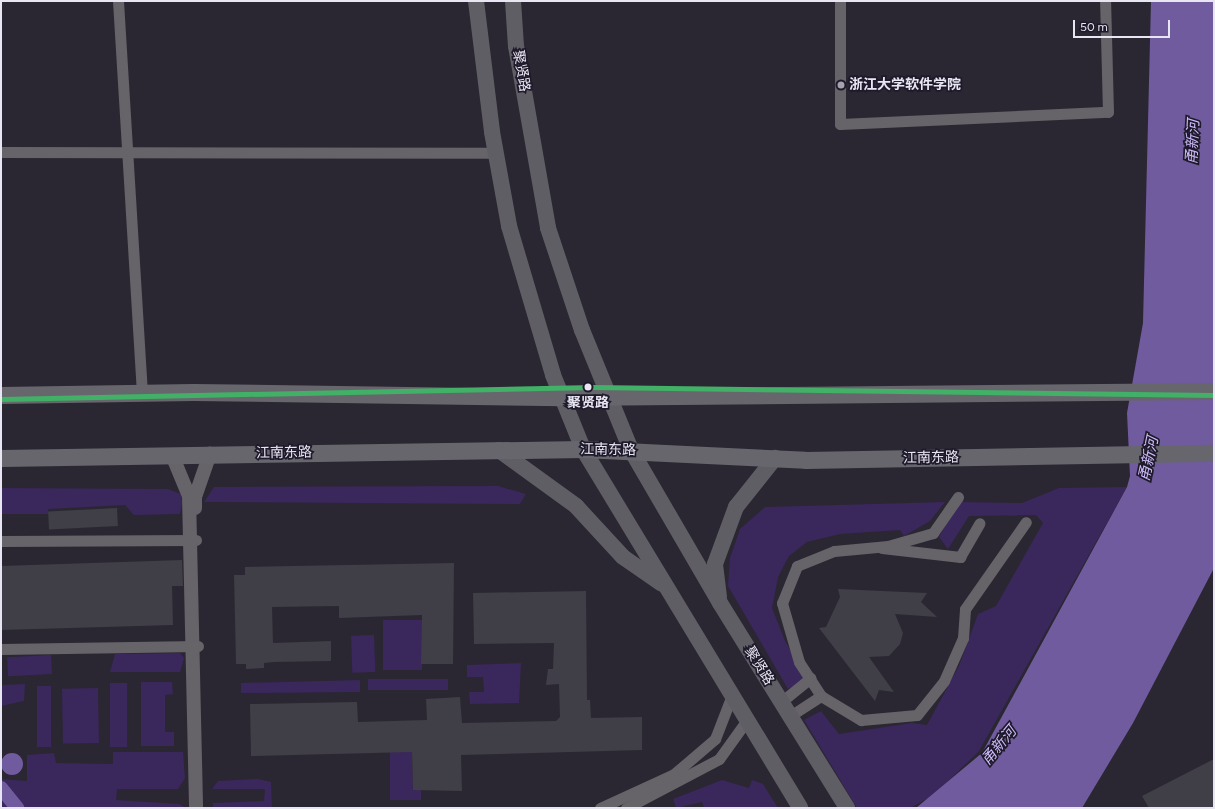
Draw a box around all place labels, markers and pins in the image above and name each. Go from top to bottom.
place label: 浙江大学软件学院 [849,77,961,93]
marker: 浙江大学软件学院 [836,80,846,90]
marker: 聚贤路 [581,380,595,394]
place label: 聚贤路 [567,395,609,411]

